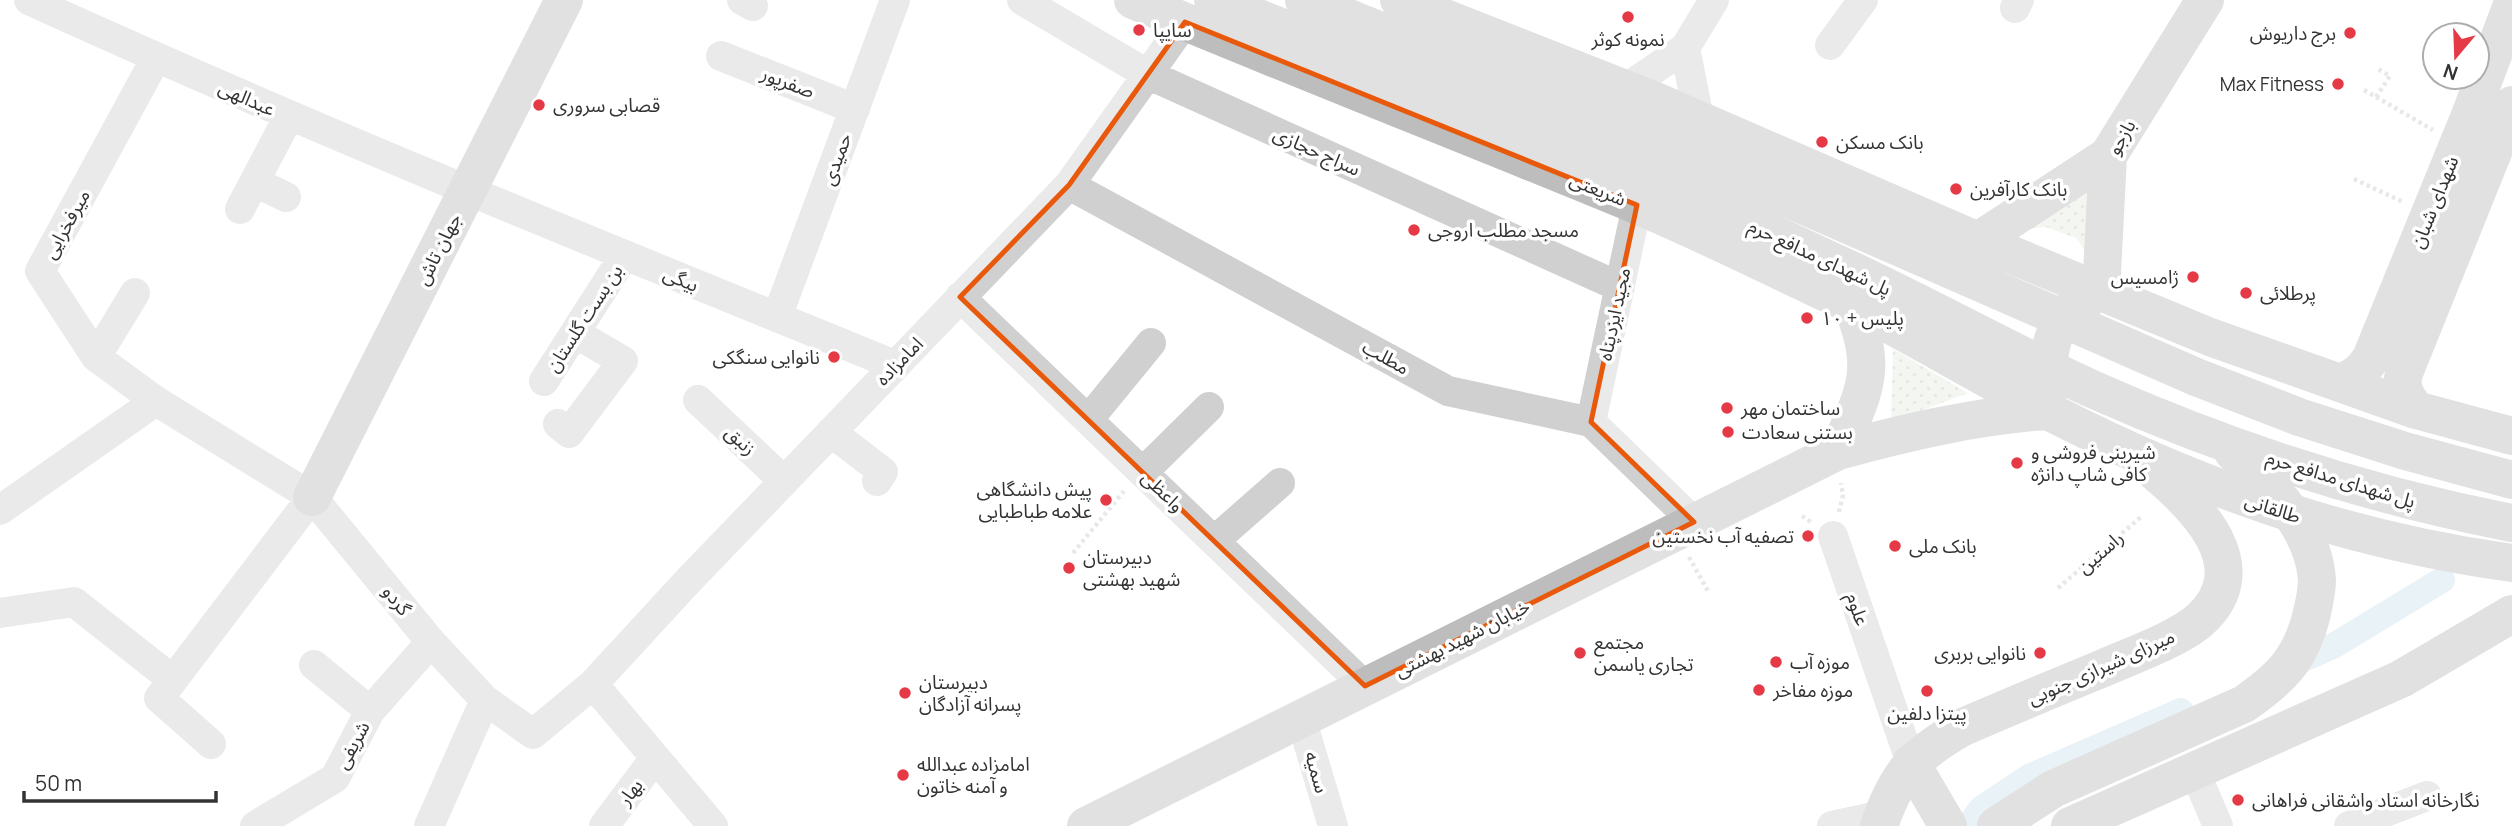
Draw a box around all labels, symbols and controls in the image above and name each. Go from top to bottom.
marker: نمونه کوثر [1620,9,1636,25]
place label: سایپا [1153,17,1192,43]
place label: برج داریوش [2250,20,2336,47]
north arrow [2421,21,2491,91]
marker: سایپا [1131,22,1147,38]
marker: برج داریوش [2342,25,2358,41]
place label: نمونه کوثر [1590,26,1665,52]
text: N [2440,58,2461,87]
street label: صفرپور [757,60,818,104]
place label: Max Fitness [2220,71,2324,97]
street label: عبدالهی [215,74,279,122]
marker: Max Fitness [2330,76,2346,92]
place label: قصابی سروری [553,92,660,118]
marker: قصابی سروری [531,97,547,113]
street label: بازجو [2100,114,2142,160]
street label: سراج حجازی [1269,120,1365,183]
street label: حمیدی [815,129,857,189]
place label: بانک مسکن [1836,129,1924,155]
marker: بانک مسکن [1814,134,1830,150]
street label: شهدای شبان [2404,152,2464,252]
street label: شریعتی [1566,166,1630,212]
place label: بانک کارآفرین [1970,176,2067,202]
marker: بانک کارآفرین [1948,181,1964,197]
street label: میرفخرایی [36,185,96,263]
street label: جهان تاش [409,209,467,289]
street label: پل شهدای مدافع حرم [1743,212,1896,303]
place label: مسجد مطلب اروجی [1428,217,1579,243]
marker: مسجد مطلب اروجی [1406,222,1422,238]
street label: بن بست گلستان [539,259,629,377]
street label: بیگی [660,260,702,298]
place label: ژامسیس [2111,264,2179,290]
street label: مجید ایزدپناه [1591,265,1637,363]
marker: ژامسیس [2185,269,2201,285]
place label: پرطلائی [2260,280,2316,306]
marker: پرطلائی [2238,285,2254,301]
place label: پلیس + ۱۰ [1821,305,1904,331]
marker: پلیس + ۱۰ [1799,310,1815,326]
street label: امامزاده [869,331,929,391]
street label: مطلب [1358,334,1414,380]
place label: نانوایی سنگکی [713,344,820,370]
marker: نانوایی سنگکی [826,349,842,365]
place label: ساختمان مهر [1740,395,1840,421]
marker: ساختمان مهر [1719,400,1735,416]
street label: زنبق [720,419,762,461]
place label: بستنی سعادت [1742,419,1853,445]
marker: بستنی سعادت [1720,424,1736,440]
place label: شیرینی فروشی و کافی شاپ دانژه [2031,439,2156,488]
street label: پل شهدای مدافع حرم [2263,444,2419,516]
marker: شیرینی فروشی و کافی شاپ دانژه [2009,455,2025,471]
street label: واعظی [1136,464,1190,518]
place label: پیش دانشگاهی علامه طباطبایی [976,476,1092,524]
street label: طالقانی [2242,487,2304,529]
marker: پیش دانشگاهی علامه طباطبایی [1098,492,1114,508]
place label: تصفیه آب نخستین [1652,523,1794,549]
street label: راستین [2071,524,2129,580]
marker: تصفیه آب نخستین [1800,528,1816,544]
place label: بانک ملی [1909,533,1977,559]
marker: بانک ملی [1887,538,1903,554]
place label: دبیرستان شهید بهشتی [1083,544,1181,592]
marker: دبیرستان شهید بهشتی [1061,560,1077,576]
street label: گردو [377,579,418,622]
street label: علوم [1838,589,1876,630]
street label: خیابان شهید بهشتی [1390,593,1534,683]
street label: میرزای شیرازی جنوبی [2023,623,2179,711]
place label: مجتمع تجاری یاسمن [1594,629,1693,677]
place label: نانوایی بربری [1934,640,2026,666]
marker: مجتمع تجاری یاسمن [1572,645,1588,661]
marker: نانوایی بربری [2032,645,2048,661]
place label: موزه آب [1790,649,1850,675]
marker: موزه آب [1768,654,1784,670]
place label: دبیرستان پسرانه آزادگان [919,669,1021,717]
place label: موزه مفاخر [1772,677,1853,703]
marker: موزه مفاخر [1751,682,1767,698]
marker: پیتزا دلفین [1919,683,1935,699]
marker: دبیرستان پسرانه آزادگان [897,685,913,701]
place label: پیتزا دلفین [1887,700,1967,726]
street label: شریفی [329,716,375,774]
street label: سمیه [1299,748,1335,796]
place label: امامزاده عبدالله و آمنه خاتون [917,751,1030,799]
scale bar [24,760,217,804]
marker: امامزاده عبدالله و آمنه خاتون [895,767,911,783]
text: 50 m [35,769,82,797]
street label: بهار [611,773,649,812]
place label: نگارخانه استاد واشقانی فراهانی [2252,787,2480,813]
marker: نگارخانه استاد واشقانی فراهانی [2230,792,2246,808]

